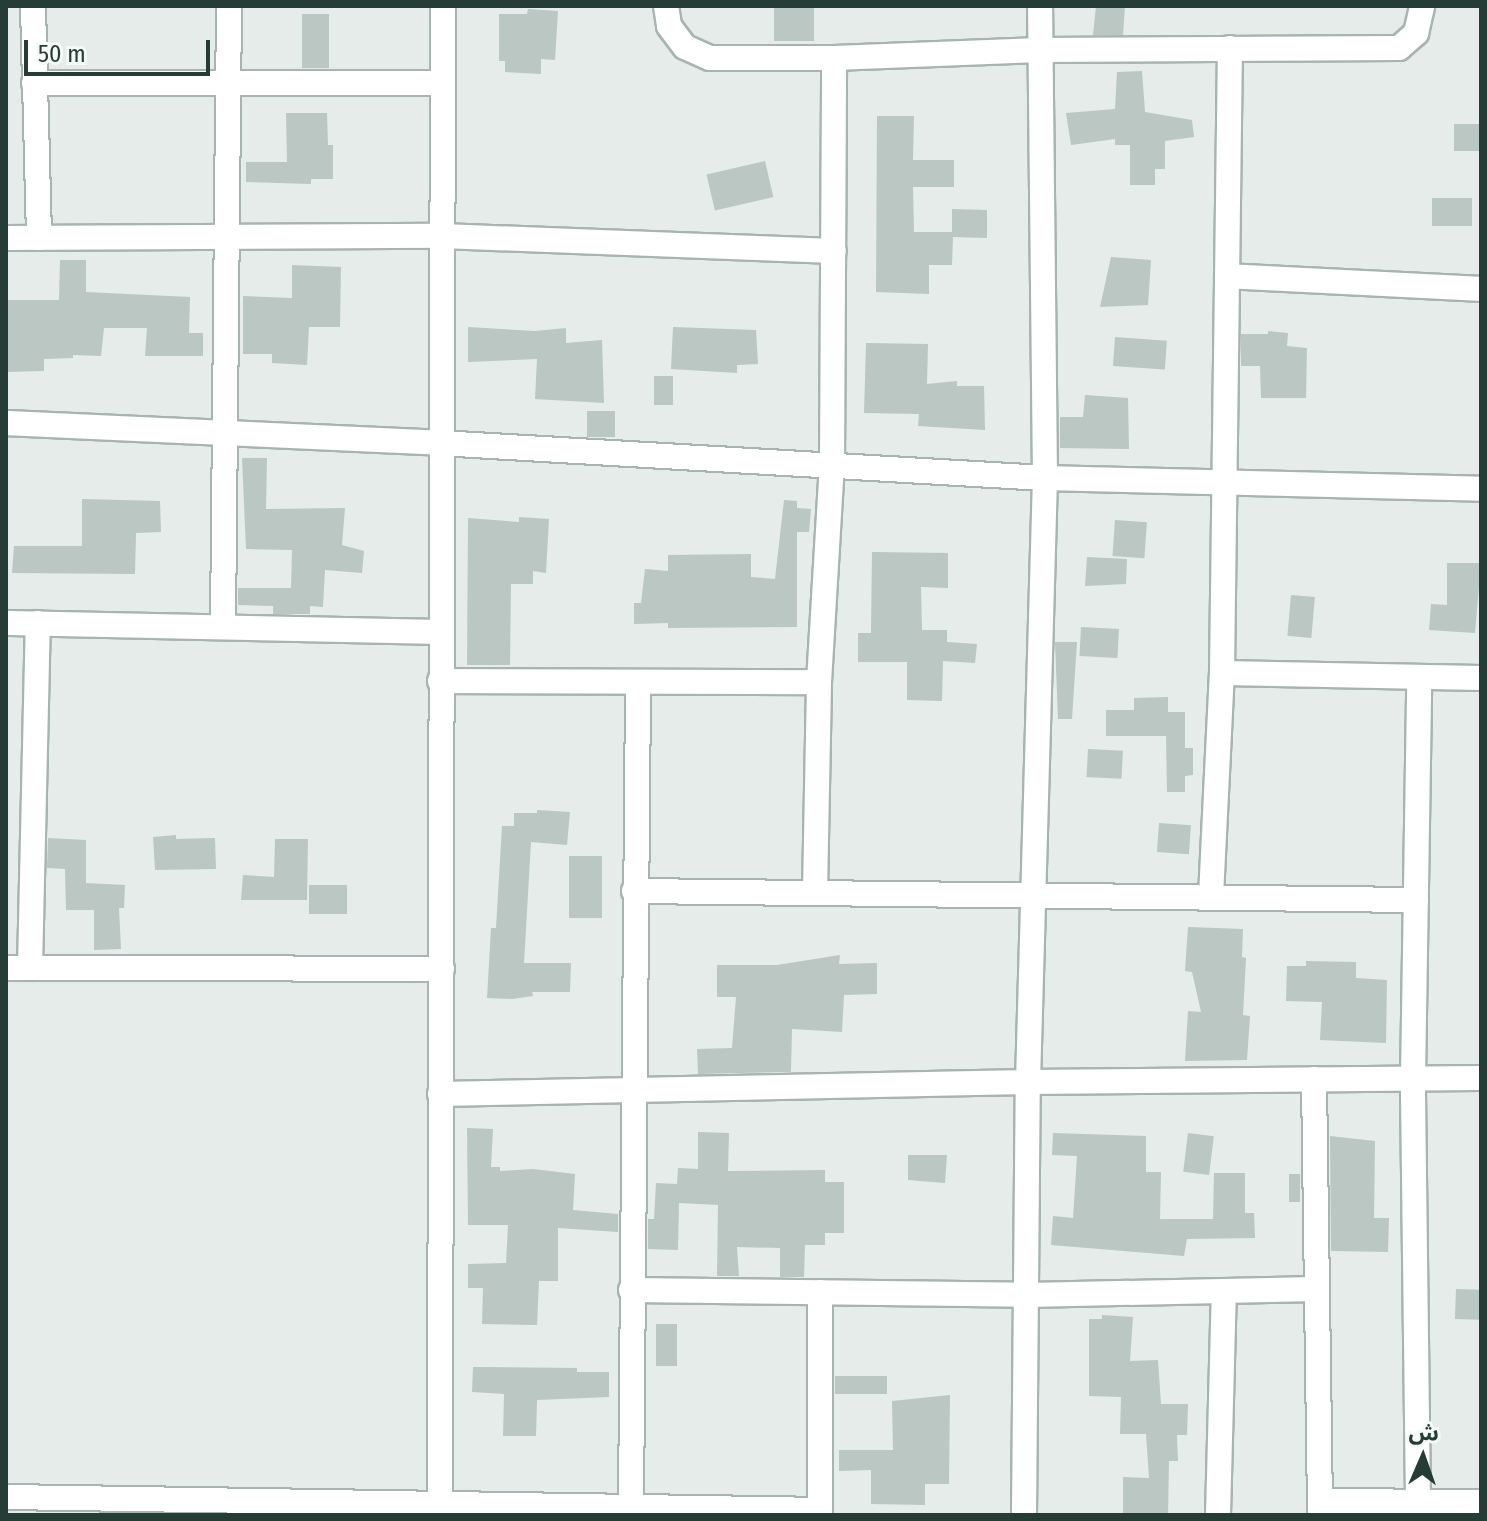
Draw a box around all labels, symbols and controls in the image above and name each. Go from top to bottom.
scale bar [28,24,214,74]
text: 50 m [38,40,86,68]
north arrow [1383,1417,1463,1497]
text: ش [1408,1418,1439,1447]

